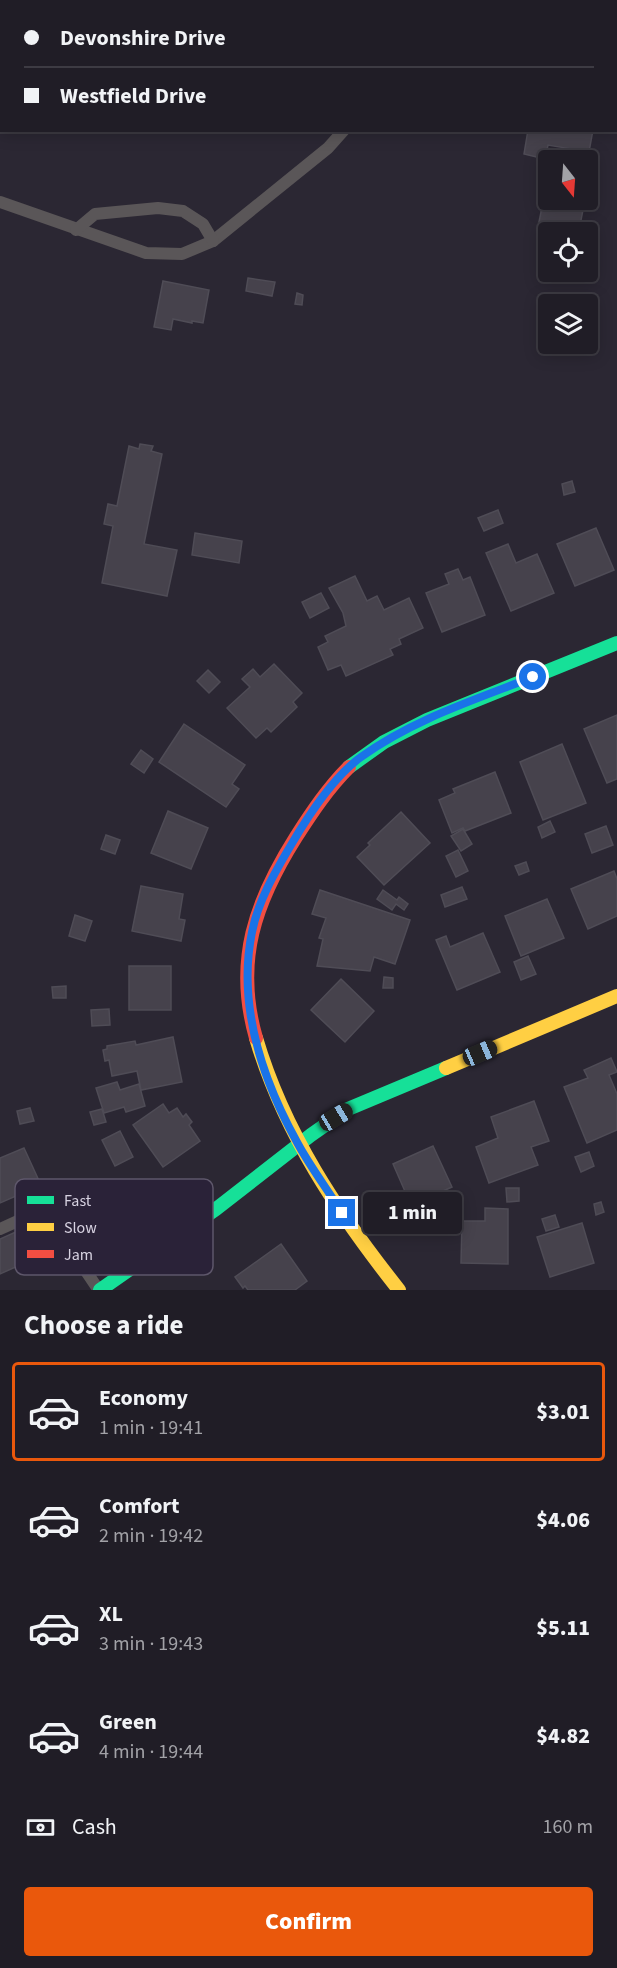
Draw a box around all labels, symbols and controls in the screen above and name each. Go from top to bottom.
text: Devonshire Drive [60,22,226,54]
text: Westfield Drive [60,80,206,112]
north arrow [538,150,598,210]
map controls [538,150,598,354]
button: locate [538,222,598,282]
button: layers [538,294,598,354]
route start [519,663,546,690]
car [460,1038,500,1068]
car [316,1100,356,1134]
legend [15,1179,213,1275]
text: Fast [64,1190,92,1212]
callout: 1 min [363,1192,462,1234]
route end [328,1199,355,1226]
text: 1 min [388,1199,437,1227]
text: Slow [64,1217,97,1239]
text: Jam [64,1244,93,1266]
text: Choose a ride [24,1306,184,1345]
text: Economy [99,1382,188,1414]
icon: car [27,1385,81,1439]
text: $3.01 [536,1396,590,1428]
text: 1 min · 19:41 [99,1414,203,1442]
text: Comfort [99,1490,180,1522]
icon: car [27,1493,81,1547]
text: $4.06 [536,1504,590,1536]
text: 2 min · 19:42 [99,1522,203,1550]
text: XL [99,1598,123,1630]
icon: car [27,1601,81,1655]
text: $5.11 [536,1612,590,1644]
text: 3 min · 19:43 [99,1630,203,1658]
text: Green [99,1706,157,1738]
icon: car [27,1709,81,1763]
text: $4.82 [536,1720,590,1752]
text: 4 min · 19:44 [99,1738,203,1766]
icon: cash [24,1811,57,1844]
text: Cash [72,1811,117,1843]
text: 160 m [543,1813,593,1841]
button: Confirm [24,1887,593,1956]

